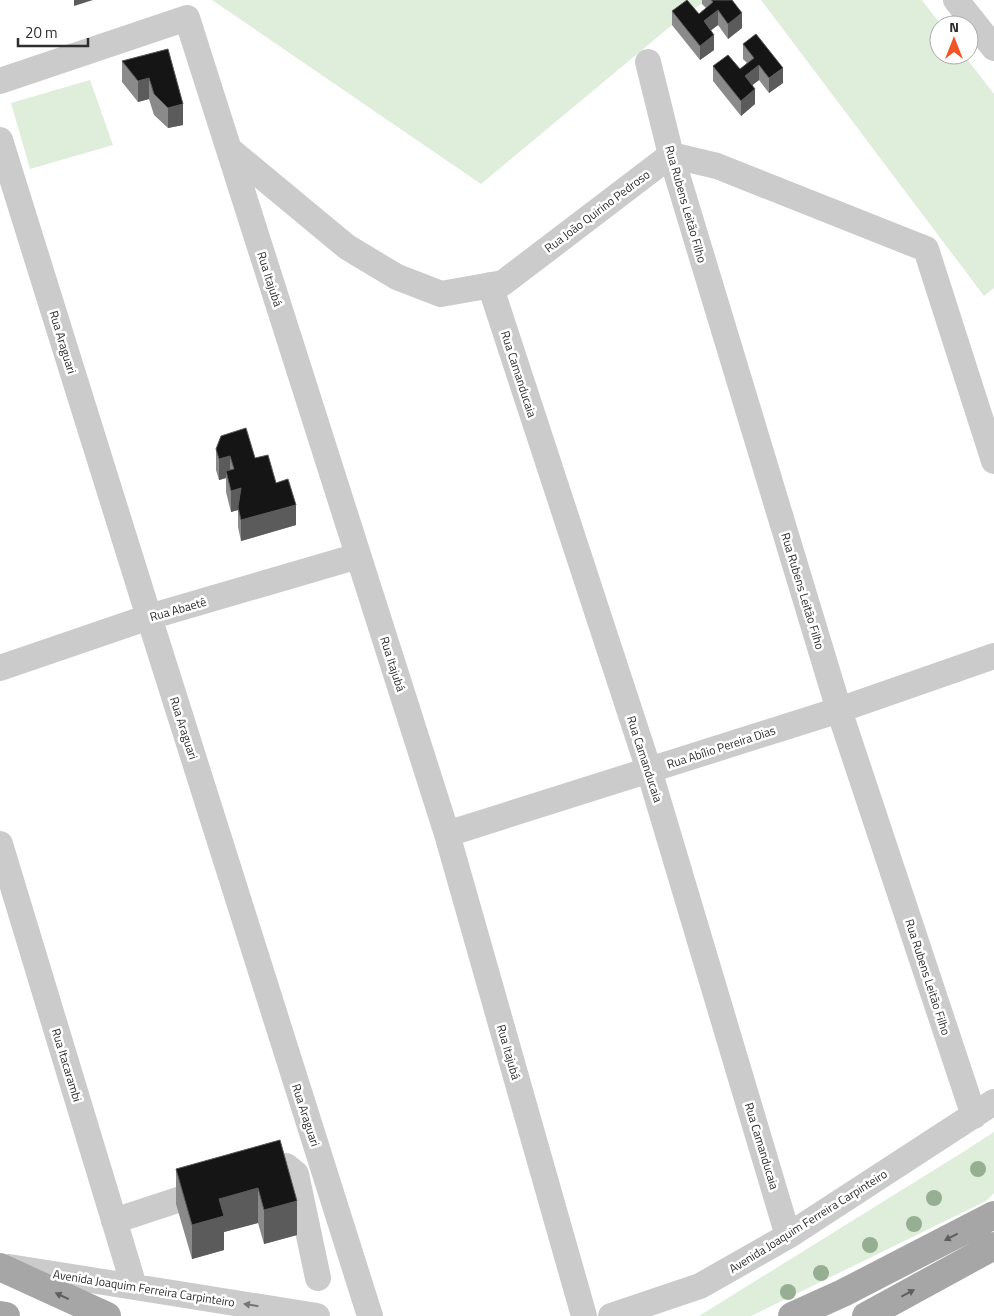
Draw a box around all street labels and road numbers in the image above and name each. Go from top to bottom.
street label: Rua Rubens Leitão Filho [660,143,712,265]
street label: Rua João Quirino Pedroso [540,165,654,257]
street label: Rua Itajubá [252,249,288,309]
street label: Rua Araguari [44,308,82,376]
street label: Rua Camanducaia [496,328,542,420]
street label: Rua Rubens Leitão Filho [776,530,830,652]
street label: Rua Abaetê [147,592,209,626]
street label: Rua Itajubá [375,634,411,694]
street label: Rua Araguari [165,694,203,762]
street label: Rua Camanducaia [622,713,668,805]
street label: Rua Abílio Pereira Dias [664,720,778,774]
street label: Rua Rubens Leitão Filho [900,916,956,1038]
street label: Rua Itajubá [492,1022,526,1082]
street label: Rua Itacarambi [47,1026,87,1104]
street label: Rua Araguari [287,1081,325,1149]
street label: Rua Camanducaia [740,1100,784,1192]
street label: Avenida Joaquim Ferreira Carpinteiro [725,1164,891,1278]
street label: Avenida Joaquim Ferreira Carpinteiro [52,1264,236,1312]

